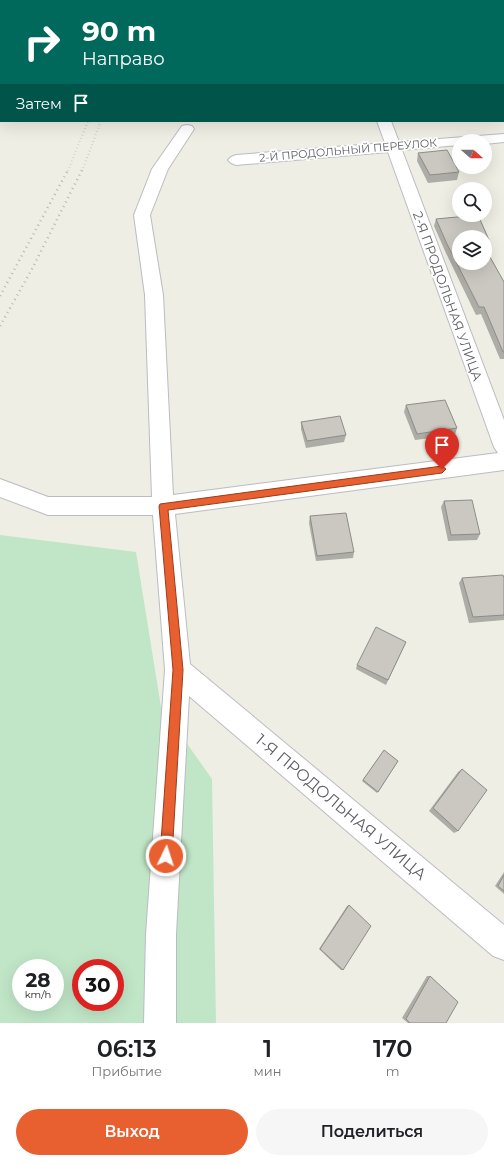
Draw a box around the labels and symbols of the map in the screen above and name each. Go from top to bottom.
north arrow [452,134,492,174]
street label: 2-Й ПРОДОЛЬНЫЙ ПЕРЕУЛОК [258,135,438,165]
street label: 2-Я ПРОДОЛЬНАЯ УЛИЦА [410,209,486,383]
pin [425,428,459,469]
street label: 1-Я ПРОДОЛЬНАЯ УЛИЦА [252,730,430,884]
position arrow [145,835,187,877]
speed limit sign: 30 [72,959,124,1011]

